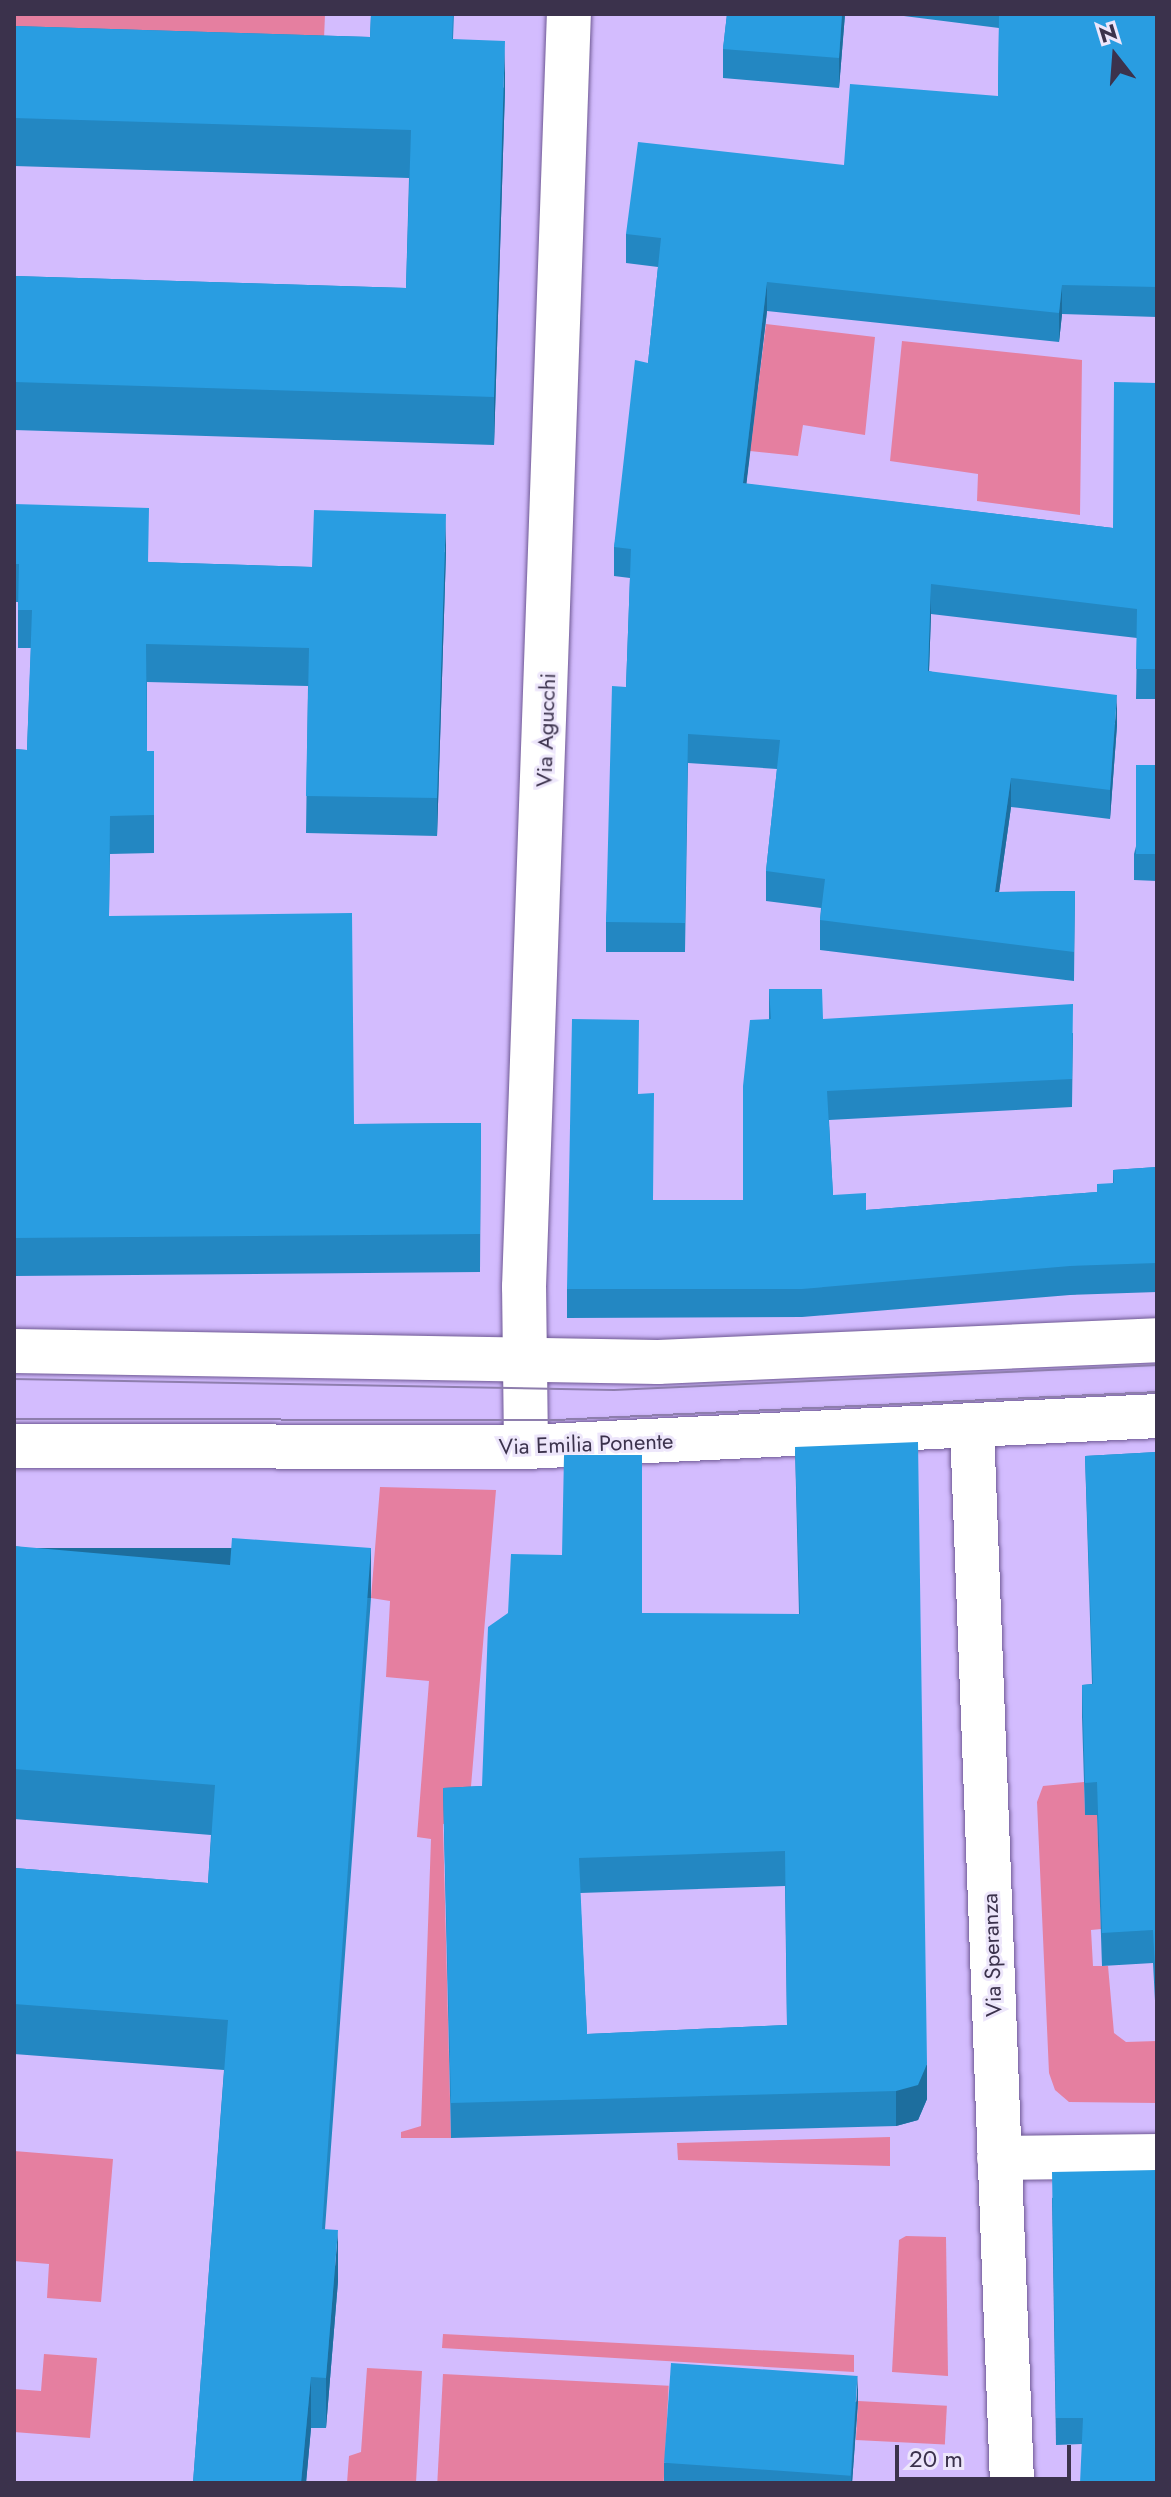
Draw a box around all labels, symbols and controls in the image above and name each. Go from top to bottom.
text: N [1095,15,1121,51]
north arrow [1075,16,1155,96]
street label: Via Agucchi [531,672,561,788]
street label: Via Emilia Ponente [498,1428,674,1460]
street label: Via Speranza [977,1893,1007,2017]
scale bar [899,2429,1075,2479]
text: 20 m [909,2441,963,2476]

